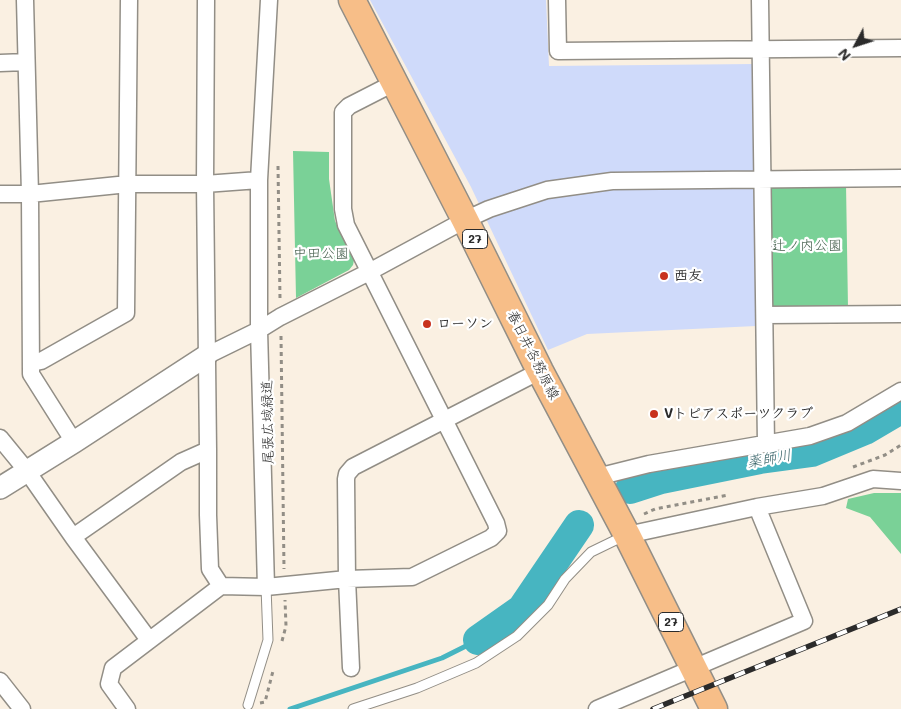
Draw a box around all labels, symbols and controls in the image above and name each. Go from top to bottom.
north arrow [831,20,881,70]
text: N [833,45,855,65]
road number: 27 [462,230,488,248]
park label: 辻ノ内公園 [772,238,842,254]
park label: 中田公園 [293,246,349,262]
place label: 西友 [674,268,702,284]
marker: 西友 [658,270,670,282]
street label: 春日井各務原線 [503,308,563,402]
place label: ローソン [437,316,493,332]
marker: ローソン [421,318,433,330]
street label: 尾張広域緑道 [259,380,277,464]
place label: Vトピアスポーツクラブ [664,406,813,422]
marker: Vトピアスポーツクラブ [648,408,660,420]
water label: 薬師川 [745,446,793,472]
road number: 27 [658,612,684,632]

